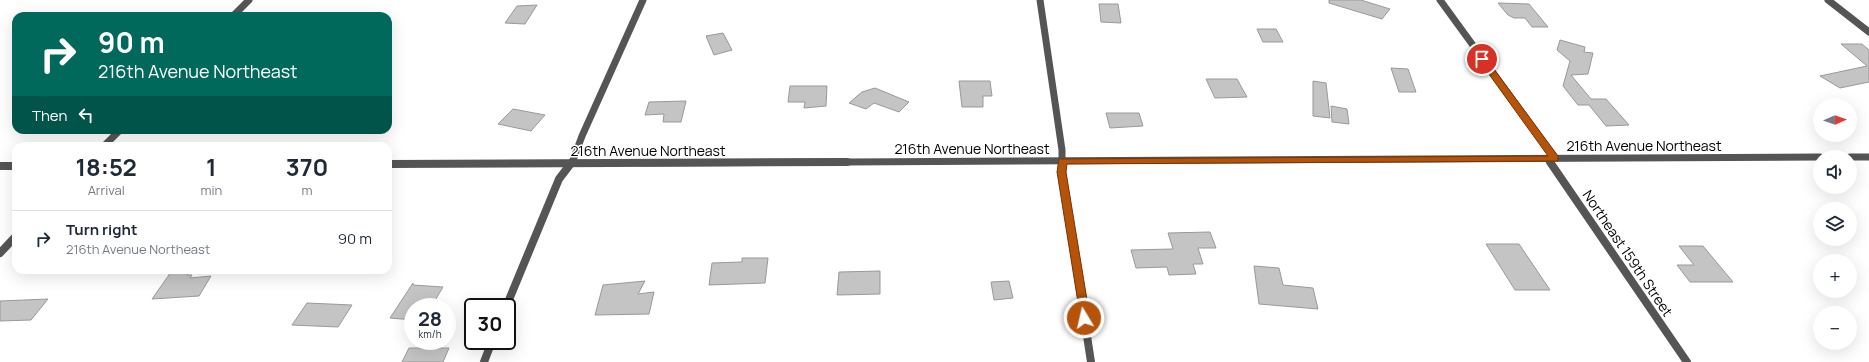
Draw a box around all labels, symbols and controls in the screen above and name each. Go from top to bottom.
text: 90 m [98,23,165,61]
icon: right [32,28,84,80]
pin [1465,42,1499,76]
icon: arrive [1471,48,1493,70]
text: 216th Avenue Northeast [98,59,298,83]
north arrow [1813,98,1857,142]
map controls [1813,98,1857,350]
icon: left [75,104,97,126]
text: Then [32,105,67,126]
street label: 216th Avenue Northeast [1566,136,1722,155]
street label: 216th Avenue Northeast [894,139,1050,158]
street label: 216th Avenue Northeast [570,141,726,160]
text: 18:52 [76,150,137,183]
text: 1 [206,150,217,183]
text: 370 [286,150,328,183]
button: sound [1813,150,1857,194]
text: Arrival [88,181,125,199]
text: min [200,181,222,199]
text: m [302,181,313,199]
street label: Northeast 159th Street [1579,186,1678,320]
button: layers [1813,202,1857,246]
text: Turn right [66,219,137,240]
icon: right [32,228,54,250]
text: 90 m [338,228,372,249]
text: 216th Avenue Northeast [66,240,210,258]
button: + [1813,254,1857,298]
position arrow [1063,297,1105,339]
speed limit sign: 30 [464,298,516,350]
text: 28 [418,305,442,332]
button: − [1813,306,1857,350]
text: km/h [418,327,442,341]

